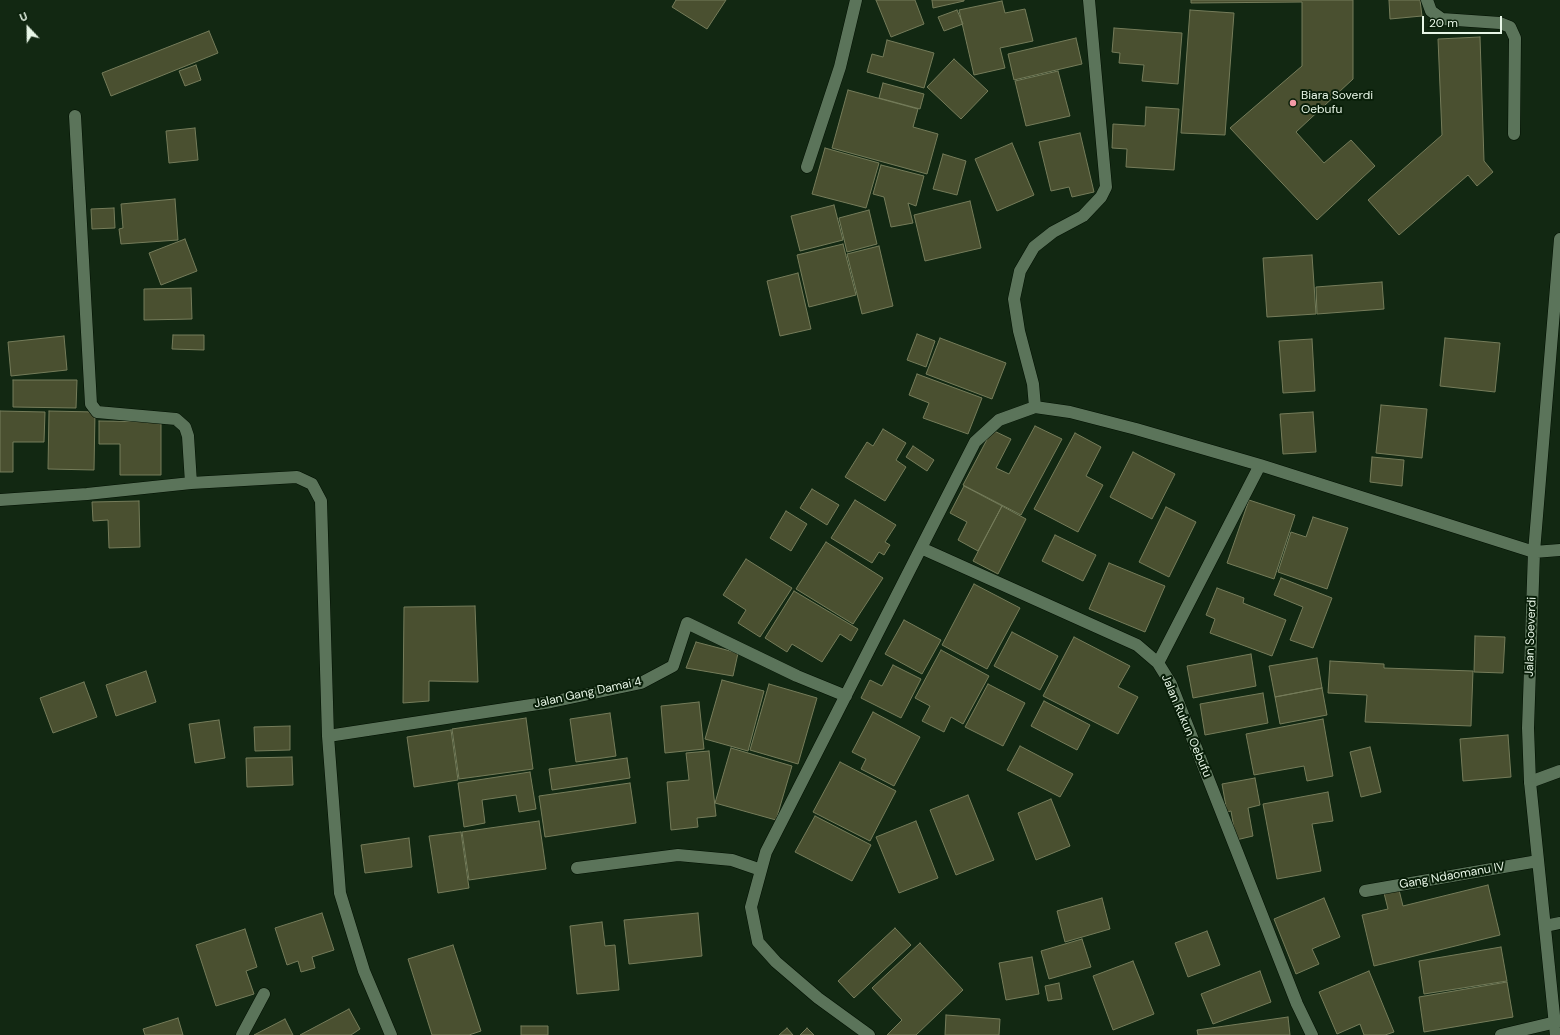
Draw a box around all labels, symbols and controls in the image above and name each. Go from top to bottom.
north arrow [8,8,48,48]
scale bar [1424,8,1504,34]
text: U [17,9,30,25]
text: 20 m [1429,15,1458,31]
place label: Biara Soverdi Oebufu [1301,89,1373,117]
marker: Biara Soverdi Oebufu [1288,98,1298,108]
street label: Jalan Soeverdi [1522,597,1540,677]
street label: Jalan Rukun Oebufu [1158,672,1214,780]
street label: Jalan Gang Damai 4 [533,675,643,711]
street label: Gang Ndaomanu IV [1398,860,1506,892]

